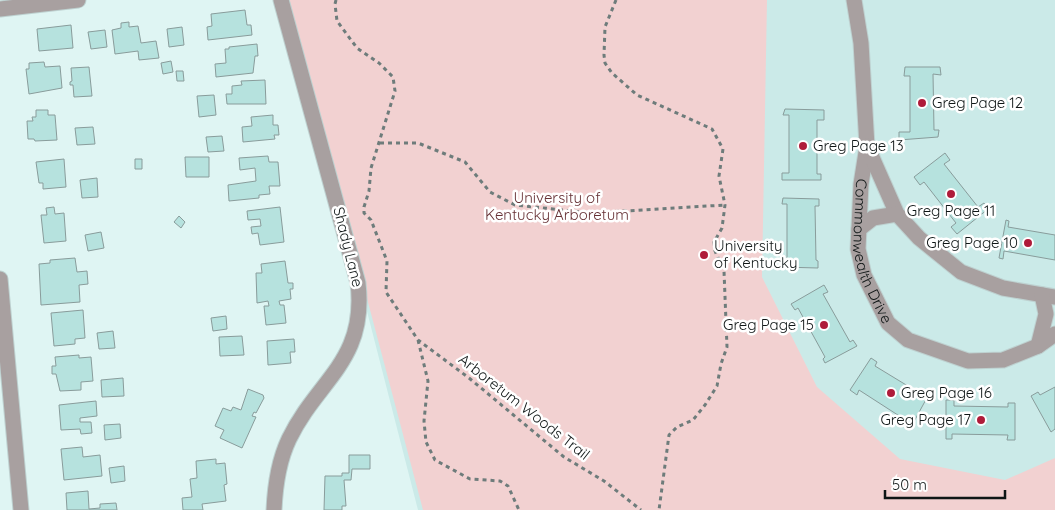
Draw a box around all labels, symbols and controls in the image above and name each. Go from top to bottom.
place label: Greg Page 12 [932,93,1023,112]
marker: Greg Page 12 [916,97,928,109]
place label: Greg Page 13 [813,136,904,155]
marker: Greg Page 13 [797,140,809,152]
street label: Commonwealth Drive [849,177,897,327]
park label: University of Kentucky Arboretum [485,188,629,224]
marker: Greg Page 11 [945,188,957,200]
place label: Greg Page 11 [907,201,995,220]
street label: Shady Lane [329,205,368,289]
place label: Greg Page 10 [926,233,1018,252]
place label: University of Kentucky [714,236,797,272]
marker: Greg Page 10 [1022,237,1034,249]
marker: University of Kentucky [698,249,710,261]
place label: Greg Page 15 [723,315,814,334]
marker: Greg Page 15 [818,319,830,331]
street label: Arboretum Woods Trail [455,350,594,464]
place label: Greg Page 16 [901,383,992,402]
marker: Greg Page 16 [885,387,897,399]
place label: Greg Page 17 [880,410,971,429]
marker: Greg Page 17 [975,414,987,426]
scale bar [885,468,1005,500]
text: 50 m [892,475,927,494]

